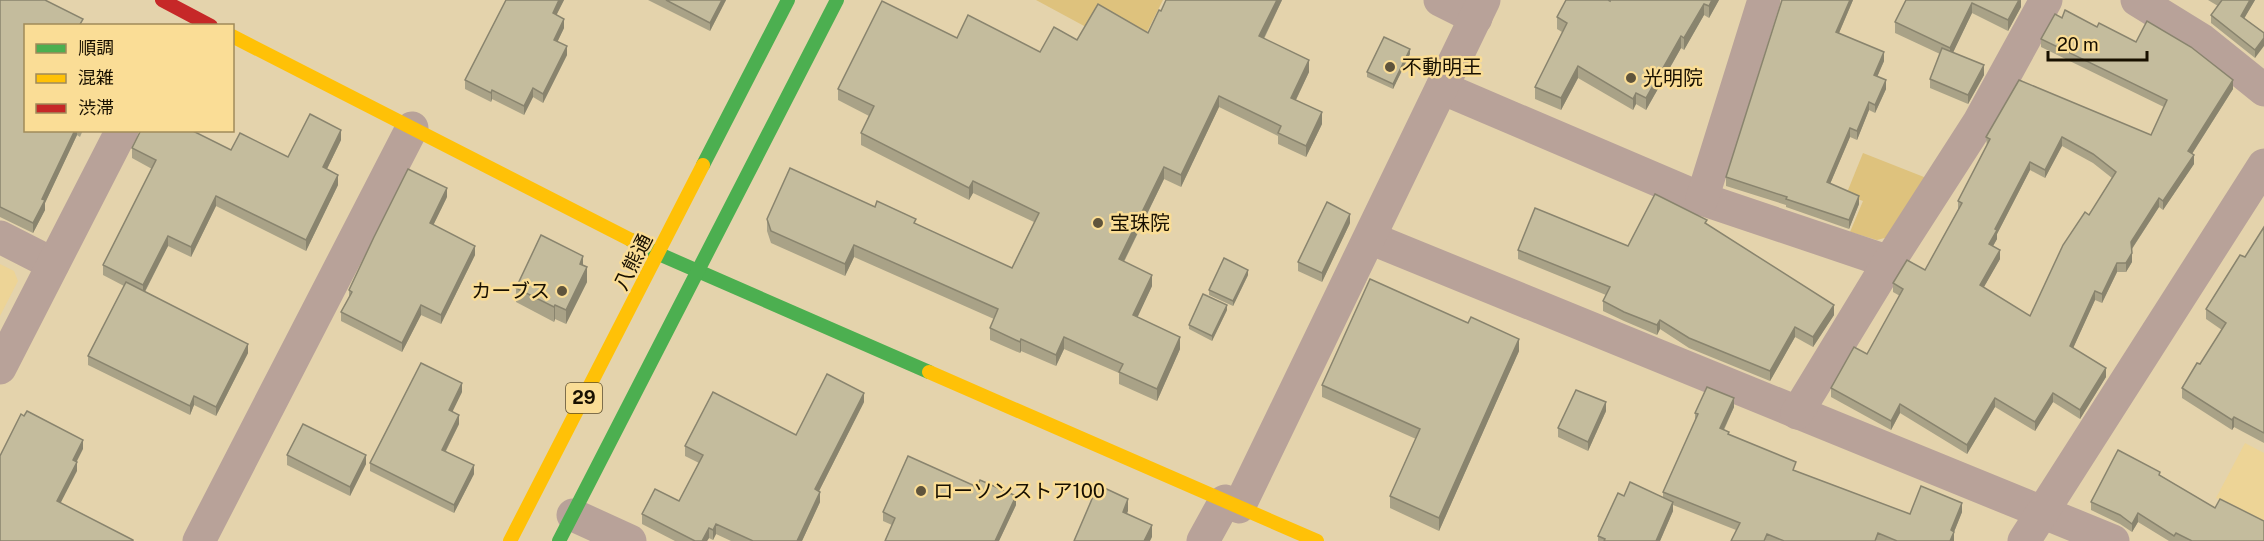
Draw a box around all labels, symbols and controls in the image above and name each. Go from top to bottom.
legend [24,24,234,132]
scale bar [2048,24,2147,62]
text: 20 m [2057,34,2099,55]
text: 順調 [78,37,114,58]
place label: 不動明王 [1402,55,1482,79]
marker: 不動明王 [1383,60,1397,74]
place label: 光明院 [1643,66,1703,90]
text: 混雑 [78,67,114,88]
marker: 光明院 [1624,71,1638,85]
text: 渋滞 [78,97,114,118]
place label: 宝珠院 [1110,211,1170,235]
marker: 宝珠院 [1091,216,1105,230]
street label: 八熊通 [609,230,657,294]
place label: カーブス [471,279,550,303]
marker: カーブス [555,284,569,298]
road number: 29 [566,383,602,413]
place label: ローソンストア100 [933,479,1105,503]
marker: ローソンストア100 [914,484,928,498]

